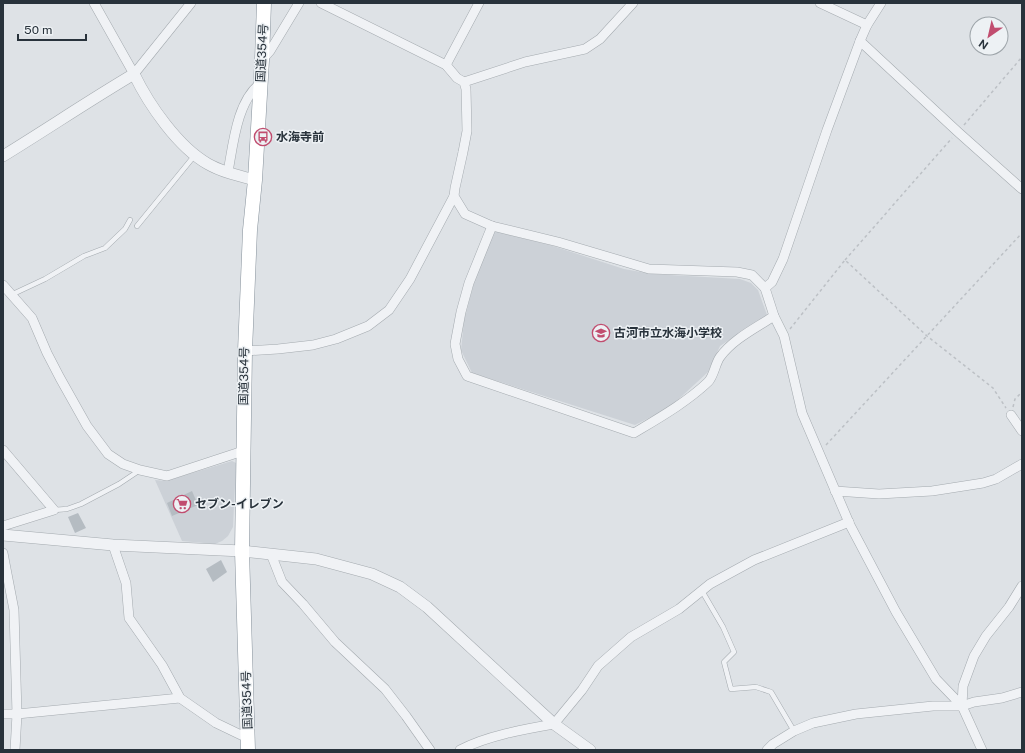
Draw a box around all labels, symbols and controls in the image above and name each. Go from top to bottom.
scale bar [18,16,86,42]
north arrow [969,16,1009,56]
text: 50 m [24,23,52,37]
street label: 国道354号 [253,23,271,83]
text: N [976,37,990,52]
bus stop icon: 水海寺前 [253,127,273,147]
place label: 水海寺前 [276,130,324,144]
school or university icon: 古河市立水海小学校 [591,323,611,343]
place label: 古河市立水海小学校 [614,326,722,340]
street label: 国道354号 [236,346,252,406]
supermarket icon: セブン-イレブン [172,494,192,514]
place label: セブン-イレブン [195,497,284,511]
street label: 国道354号 [239,670,255,730]

